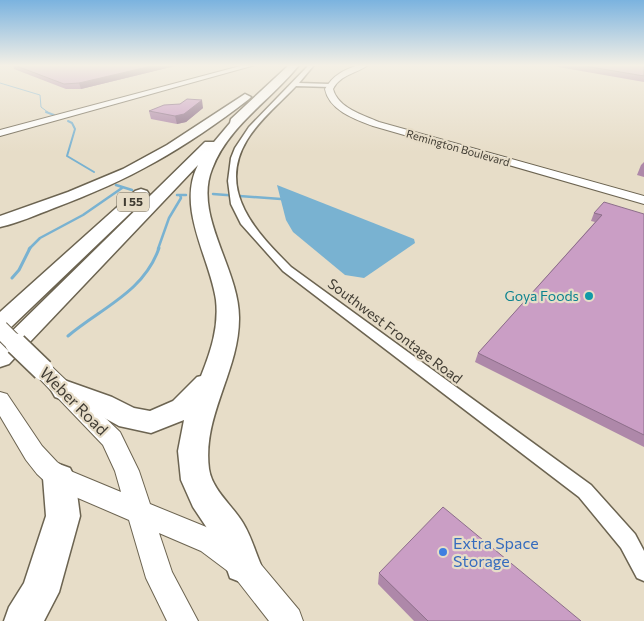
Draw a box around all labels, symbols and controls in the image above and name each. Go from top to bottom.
street label: Remington Boulevard [405,127,511,169]
road number: I 55 [117,192,149,212]
street label: Southwest Frontage Road [325,274,466,387]
place label: Goya Foods [505,287,579,304]
marker: Goya Foods [583,290,595,302]
street label: Weber Road [36,363,112,439]
place label: Extra Space Storage [453,533,539,570]
marker: Extra Space Storage [437,546,449,558]

